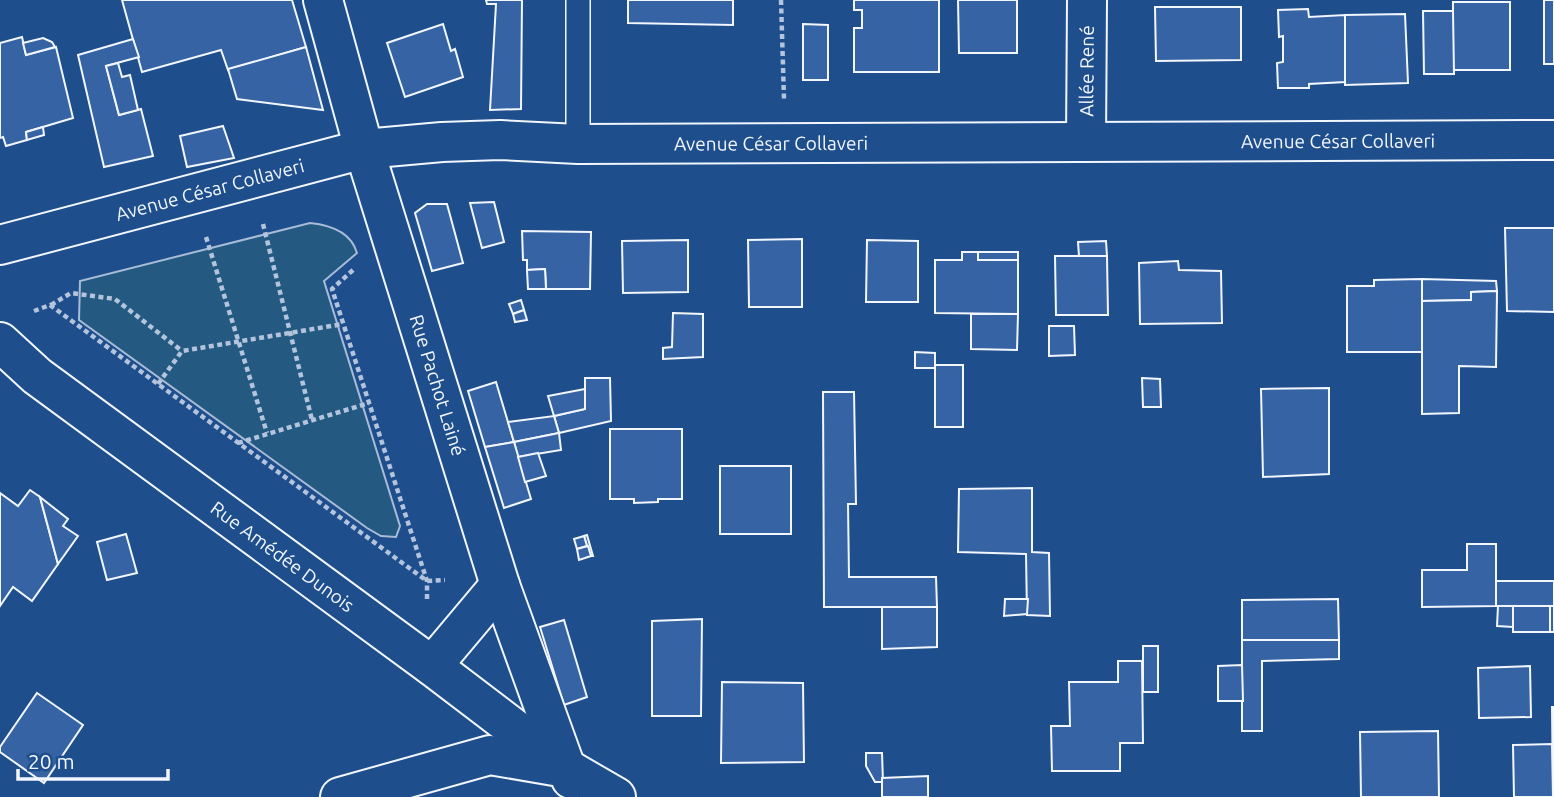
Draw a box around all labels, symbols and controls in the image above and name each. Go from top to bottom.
street label: Allée René [1075,25,1098,117]
street label: Avenue César Collaveri [1241,129,1435,152]
street label: Avenue César Collaveri [674,132,868,155]
street label: Avenue César Collaveri [113,154,307,225]
street label: Rue Pachot Lainé [405,312,470,459]
street label: Rue Amédée Dunois [207,496,359,616]
scale bar [18,738,168,782]
text: 20 m [28,749,75,773]

